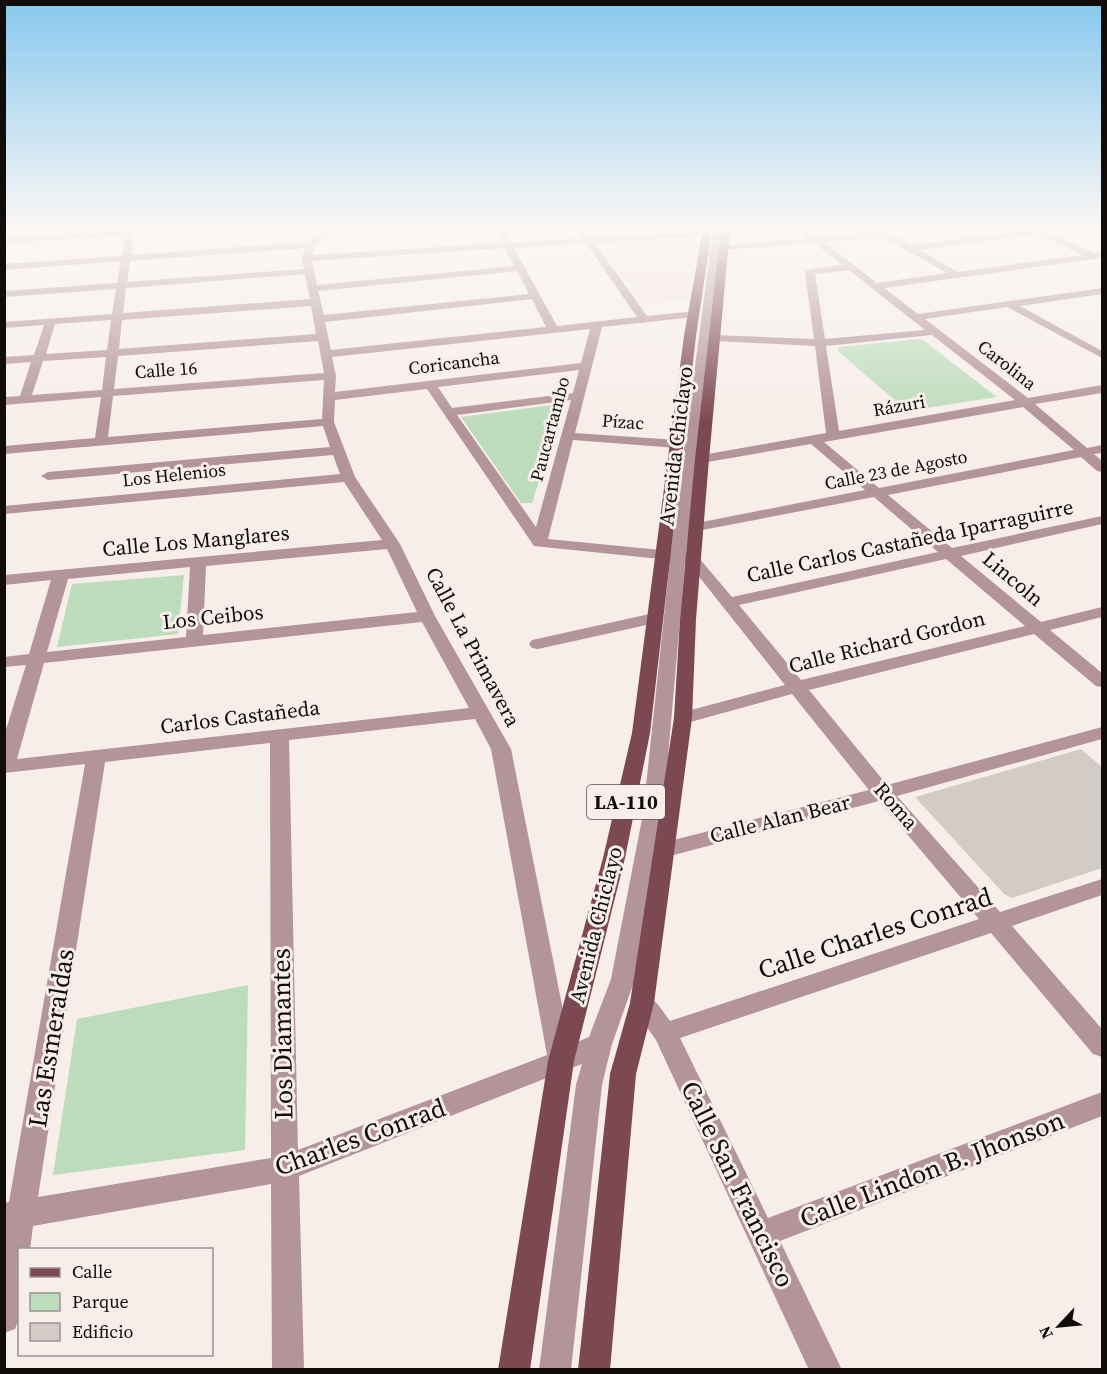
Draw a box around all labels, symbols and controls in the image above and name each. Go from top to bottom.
street label: Carolina [973,334,1043,396]
street label: Coricancha [407,344,502,380]
street label: Calle 16 [134,355,198,384]
street label: Avenida Chiclayo [651,365,700,527]
street label: Paucartambo [524,374,576,484]
street label: Rázuri [871,389,927,422]
street label: Pízac [601,408,645,435]
street label: Calle 23 de Agosto [822,443,970,496]
street label: Los Helenios [121,457,227,492]
street label: Calle Carlos Castañeda Iparraguirre [744,492,1076,589]
street label: Calle Los Manglares [101,518,291,563]
street label: Lincoln [976,544,1050,613]
street label: Calle La Primavera [419,562,528,732]
street label: Los Ceibos [161,597,265,636]
street label: Calle Richard Gordon [786,603,988,680]
street label: Carlos Castañeda [158,692,322,741]
street label: Roma [868,776,925,836]
road number: LA-110 [587,785,665,819]
street label: Calle Alan Bear [707,787,853,850]
street label: Avenida Chiclayo [562,844,629,1006]
street label: Calle Charles Conrad [754,878,997,988]
street label: Las Esmeraldas [19,946,83,1130]
street label: Los Diamantes [263,948,301,1120]
street label: Calle San Francisco [672,1075,804,1293]
street label: Charles Conrad [270,1089,451,1185]
street label: Calle Lindon B. Jhonson [795,1102,1069,1236]
legend [18,1248,213,1356]
text: Calle [72,1259,112,1284]
text: Parque [72,1289,129,1314]
north arrow [1029,1296,1089,1356]
text: Edificio [72,1319,133,1344]
text: N [1033,1322,1058,1343]

